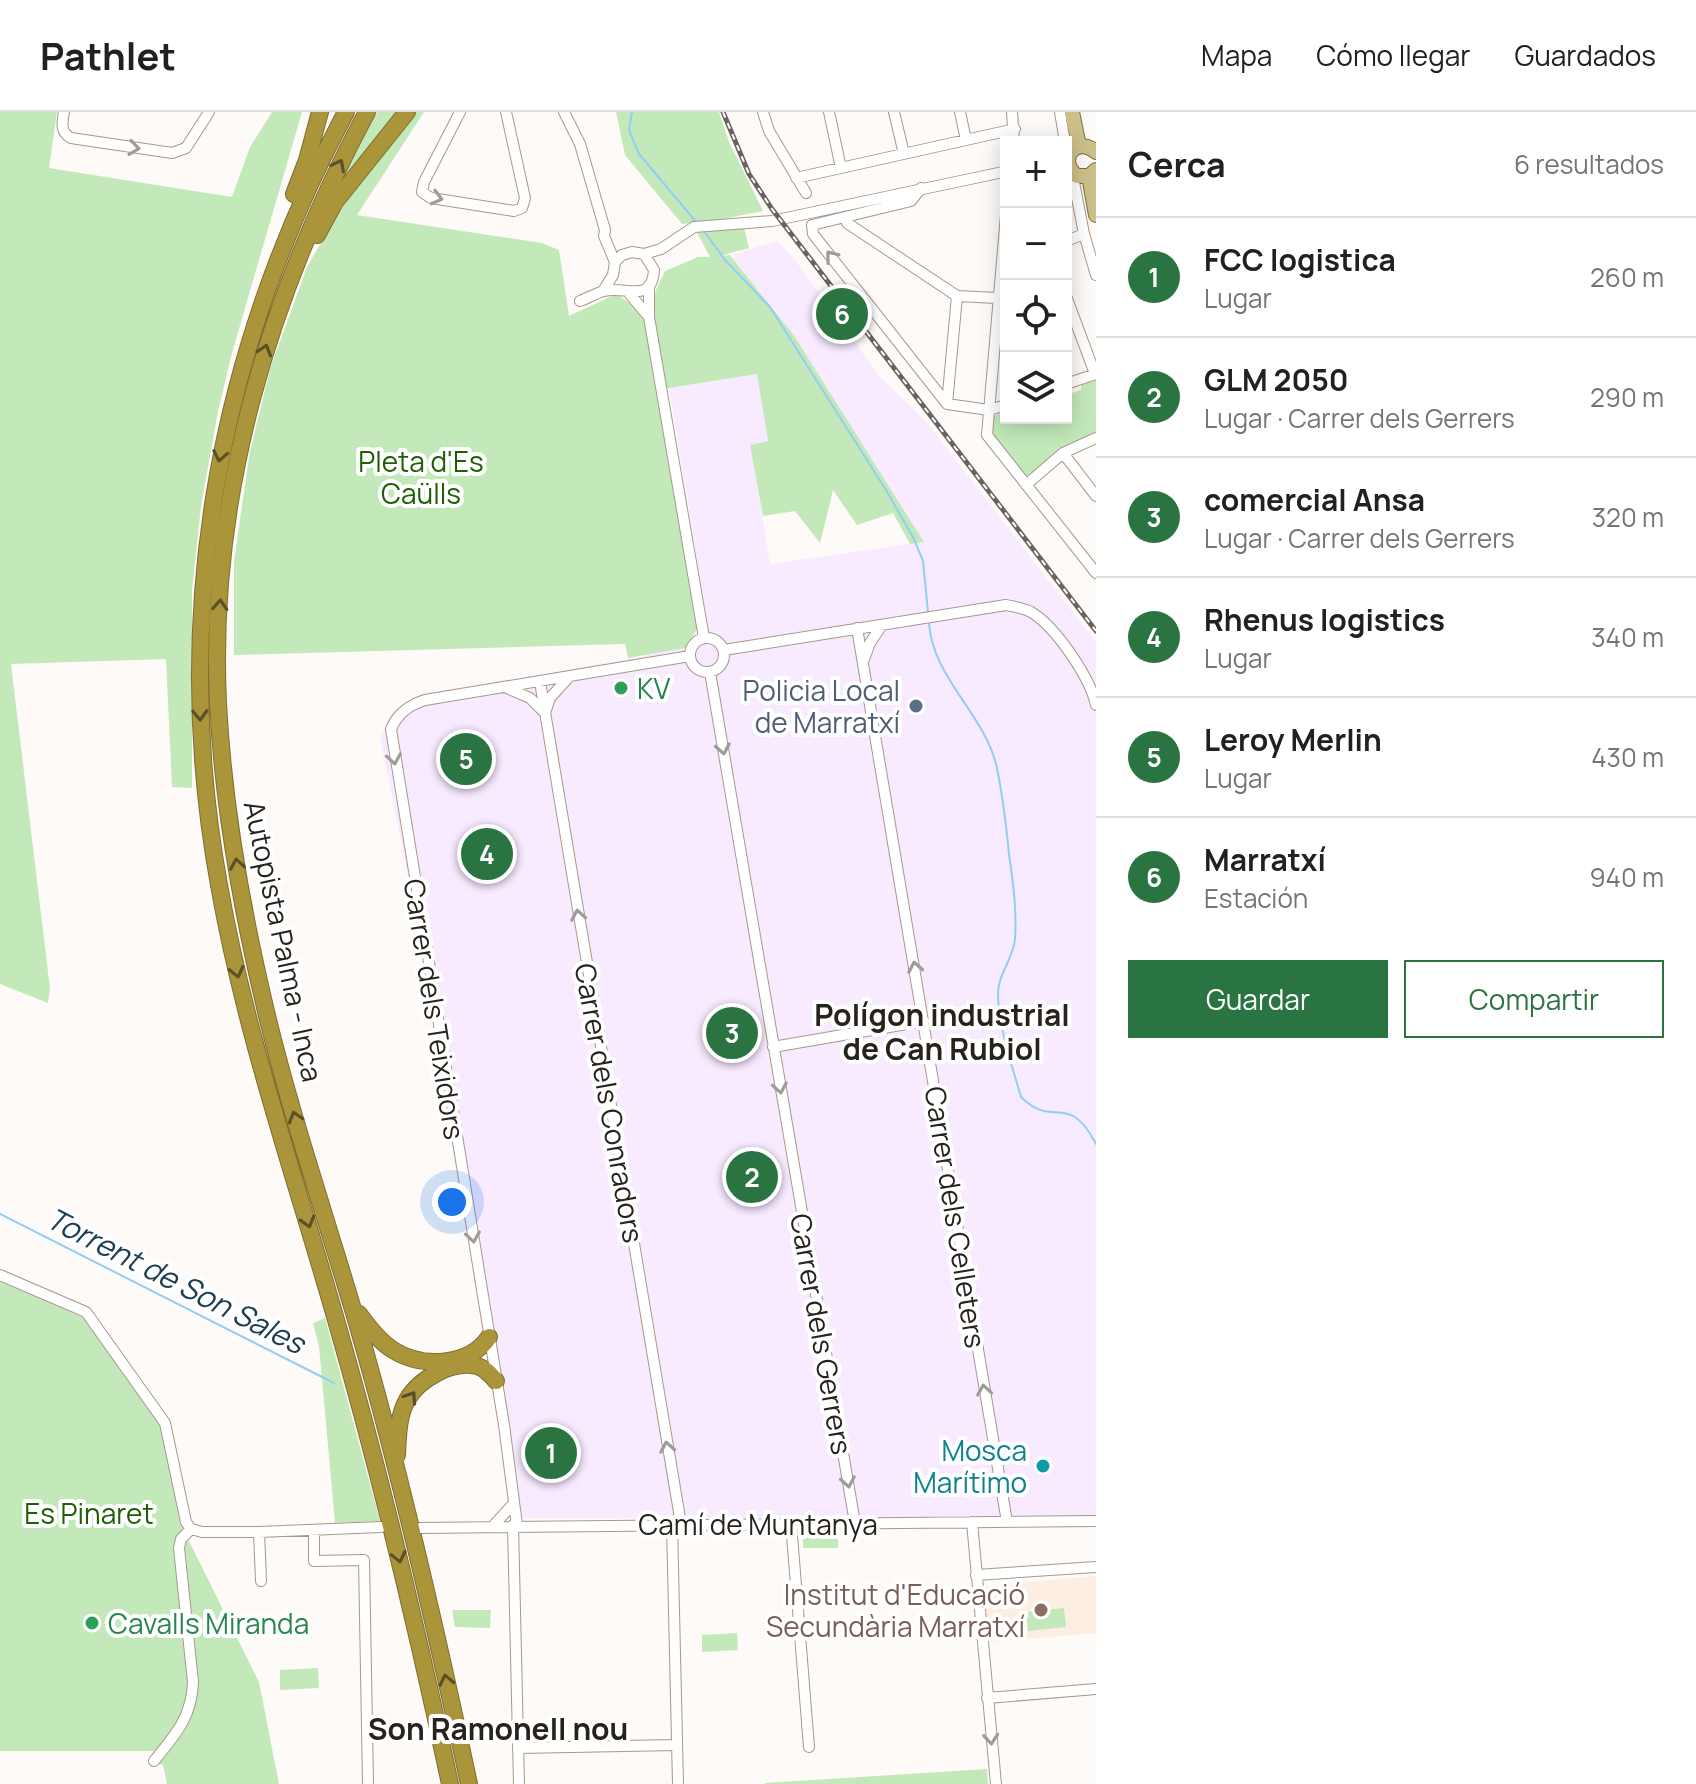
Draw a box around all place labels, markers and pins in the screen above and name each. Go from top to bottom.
pin: 6 [816,284,868,344]
place label: KV [637,669,671,707]
place label: Policia Local de Marratxí [742,671,900,741]
marker: KV [612,679,630,697]
marker: Policia Local de Marratxí [907,697,925,715]
pin: 5 [440,729,492,789]
pin: 4 [461,824,513,884]
pin: 3 [706,1003,758,1063]
pin: 2 [726,1147,778,1207]
pin: 1 [525,1423,577,1483]
place label: Mosca Marítimo [913,1431,1027,1501]
marker: Mosca Marítimo [1034,1457,1052,1475]
place label: Institut d'Educació Secundària Marratxí [766,1575,1025,1645]
marker: Institut d'Educació Secundària Marratxí [1032,1601,1050,1619]
place label: Cavalls Miranda [108,1604,309,1642]
marker: Cavalls Miranda [83,1614,101,1632]

